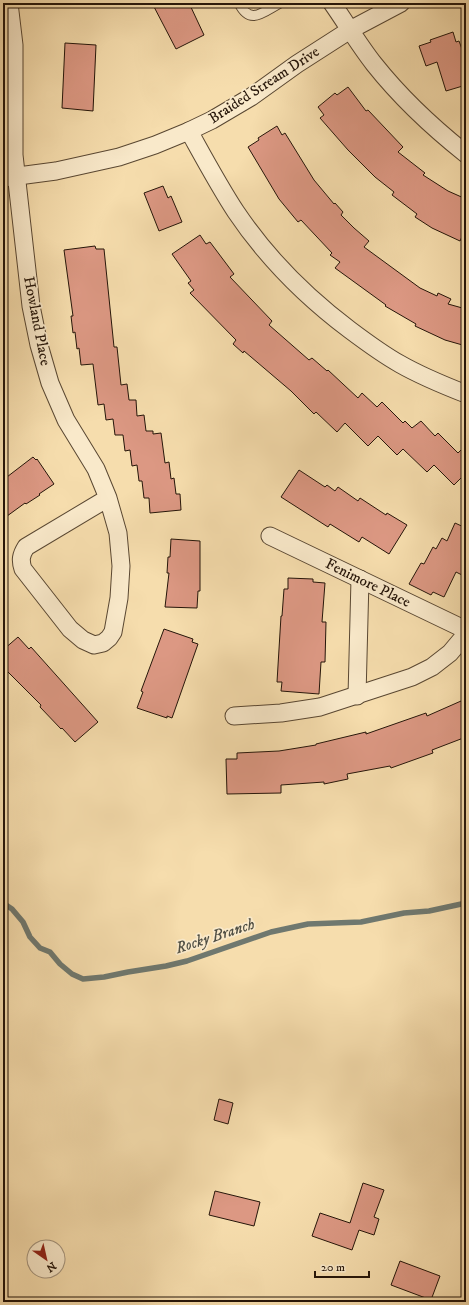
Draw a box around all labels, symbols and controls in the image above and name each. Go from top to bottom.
street label: Braided Stream Drive [205,42,323,128]
street label: Howland Place [19,275,55,367]
street label: Fenimore Place [322,554,414,612]
water label: Rocky Branch [172,914,257,959]
north arrow [26,1239,66,1279]
scale bar [315,1253,369,1279]
text: N [43,1258,59,1275]
text: 20 m [321,1260,345,1275]

